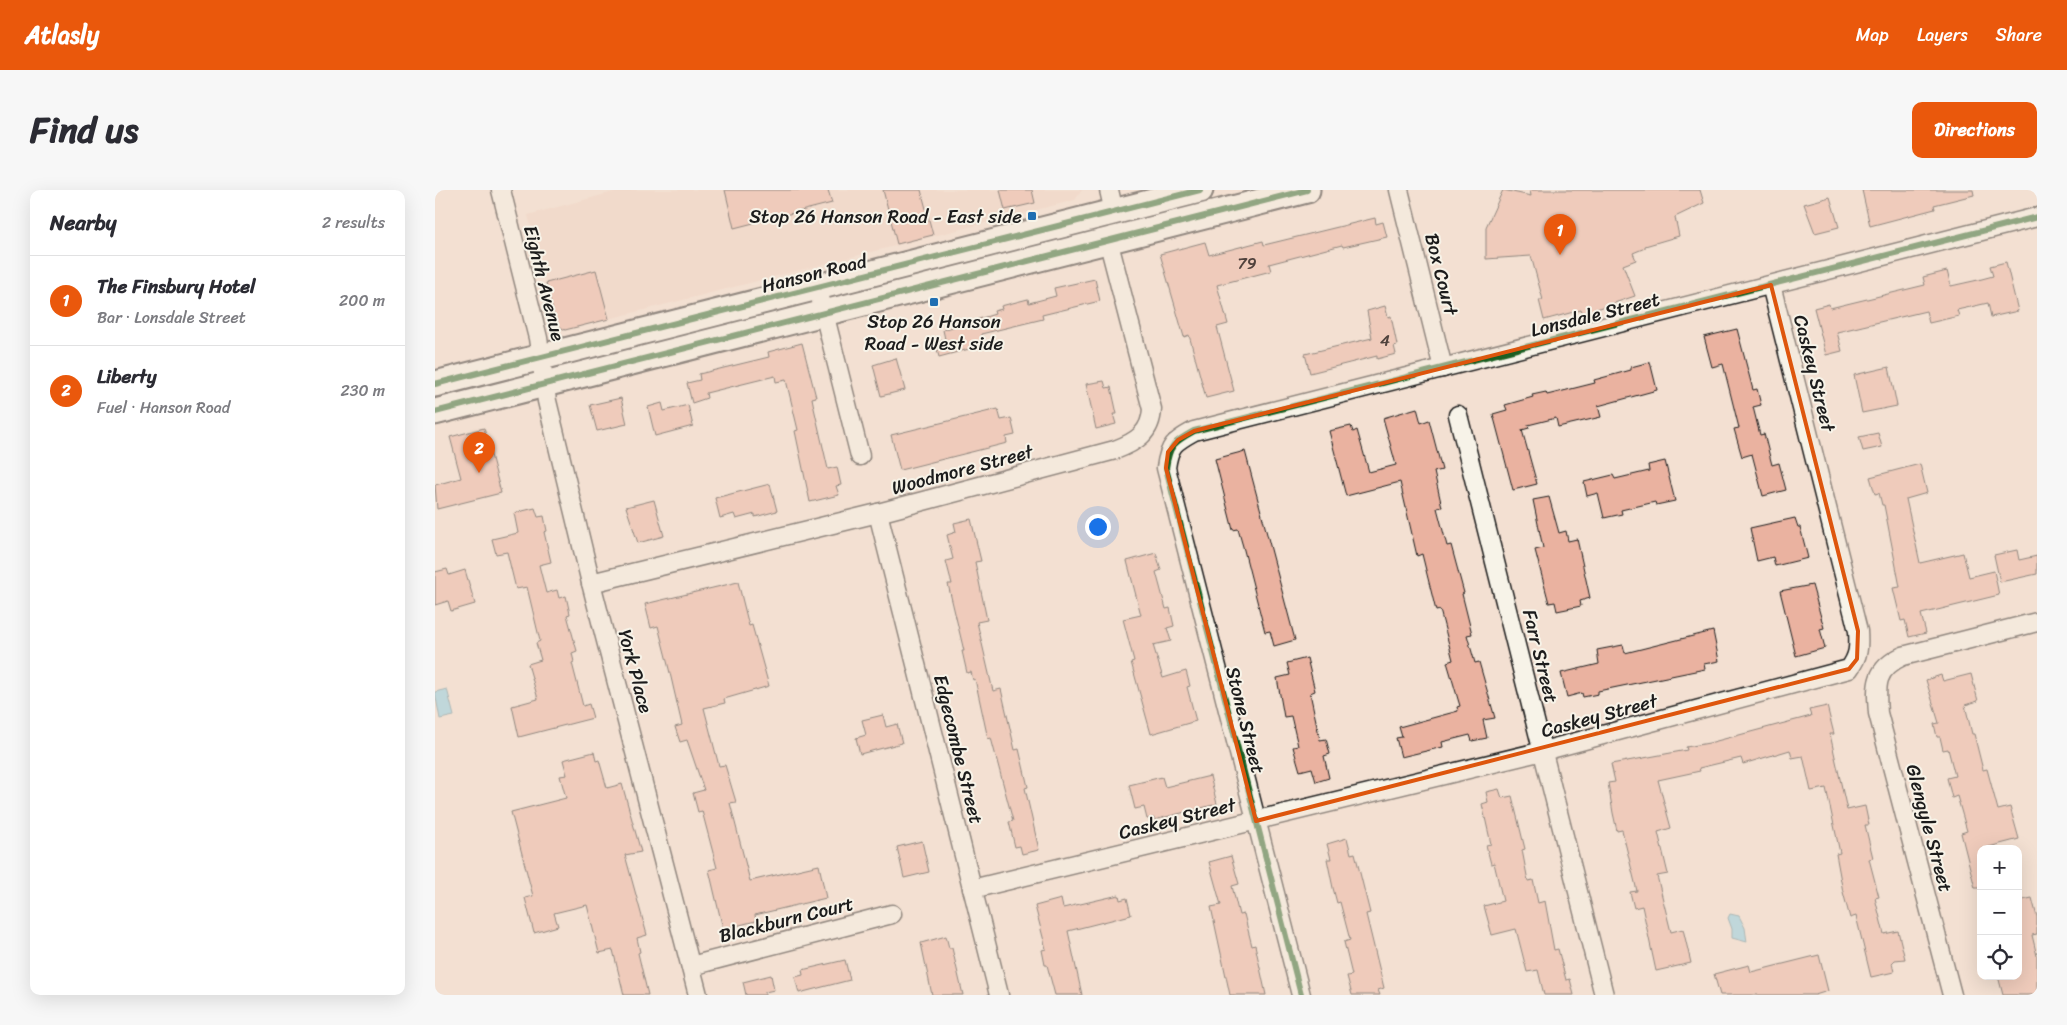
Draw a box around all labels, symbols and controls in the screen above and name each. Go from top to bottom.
text: Atlasly [25,14,99,56]
text: Map [1856,19,1889,51]
text: Layers [1917,19,1968,51]
text: Share [1996,19,2042,51]
text: Find us [30,99,138,161]
button: Directions [1912,102,2037,158]
place label: Stop 26 Hanson Road - East side [749,200,1022,233]
text: Nearby [50,204,116,242]
text: 2 results [322,208,385,237]
marker: Stop 26 Hanson Road - East side [1026,210,1038,222]
pin: 1 [1544,214,1576,255]
street label: Eighth Avenue [514,222,575,345]
street label: Box Court [1415,230,1468,320]
street label: Hanson Road [758,244,872,302]
house number: 79 [1238,249,1257,278]
text: The Finsbury Hotel [97,270,256,303]
street label: Lonsdale Street [1527,282,1663,347]
text: 1 [63,286,69,315]
text: 200 m [339,286,385,315]
marker: Stop 26 Hanson Road - West side [928,296,940,308]
text: Bar · Lonsdale Street [97,303,246,332]
place label: Stop 26 Hanson Road - West side [865,305,1003,360]
street label: Caskey Street [1784,311,1845,436]
house number: 4 [1380,326,1390,355]
text: Liberty [97,360,157,393]
text: 2 [61,376,71,405]
text: 230 m [340,376,385,405]
text: Fuel · Hanson Road [97,393,230,422]
pin: 2 [463,432,495,473]
street label: Woodmore Street [888,434,1038,504]
your location [1085,514,1111,540]
street label: Farr Street [1513,606,1568,707]
street label: York Place [608,625,663,717]
street label: Stone Street [1216,663,1275,777]
street label: Edgecombe Street [924,671,993,827]
street label: Caskey Street [1537,684,1662,747]
street label: Glengyle Street [1897,760,1962,896]
street label: Caskey Street [1115,788,1240,849]
map controls [1977,845,2022,980]
button: + [1977,845,2022,890]
street label: Blackburn Court [715,887,857,952]
button: − [1977,890,2022,935]
button: locate [1977,935,2022,980]

